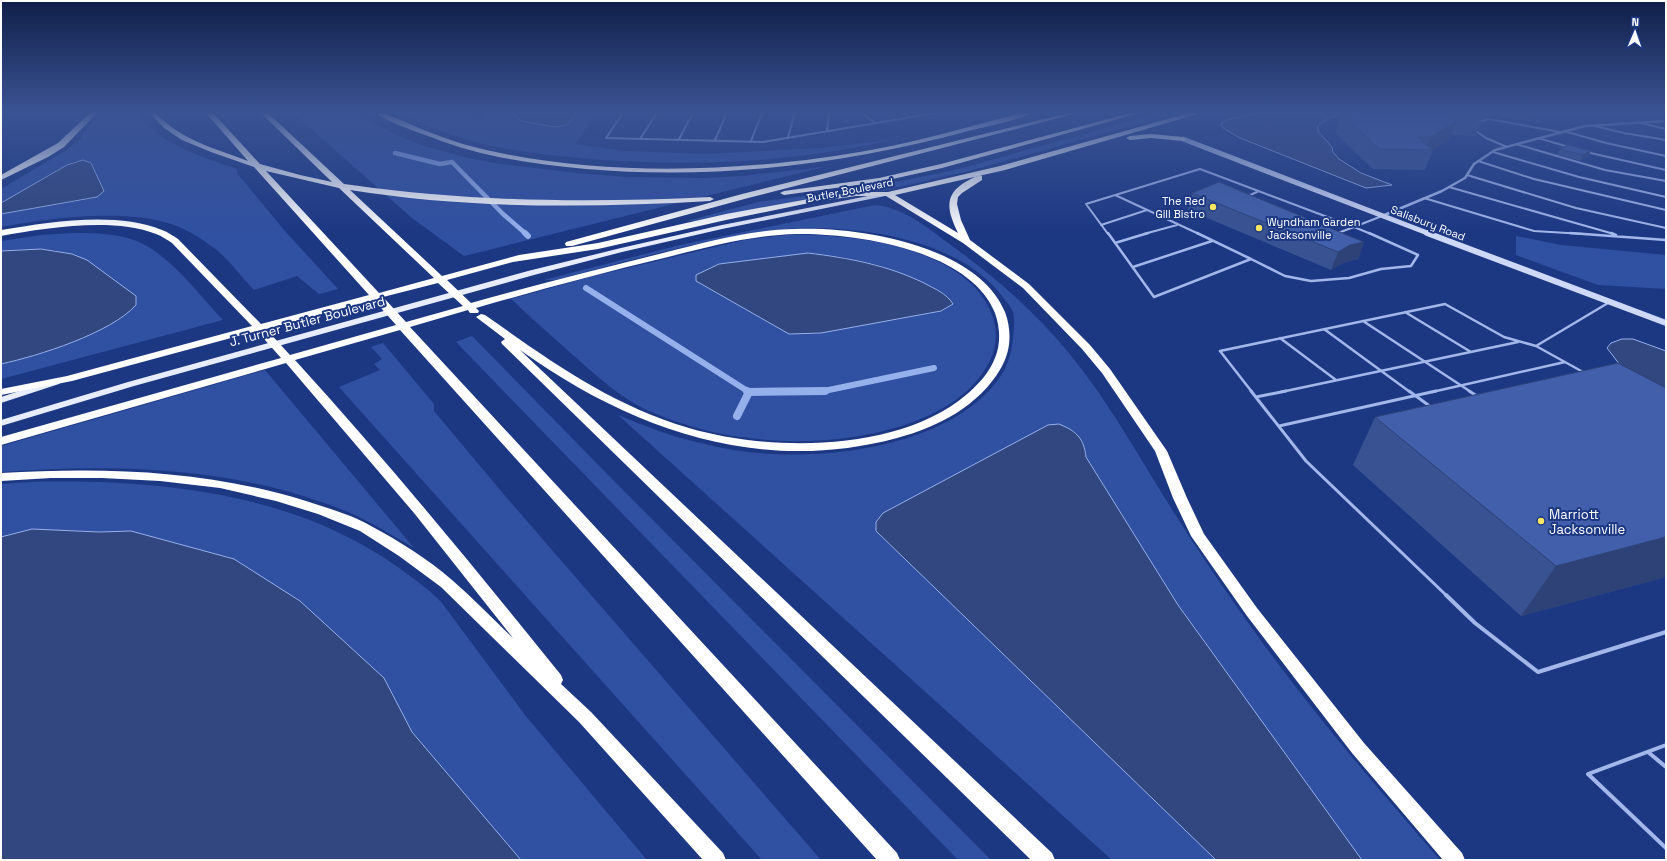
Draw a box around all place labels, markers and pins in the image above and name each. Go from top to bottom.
place label: The Red Gill Bistro [1155,194,1205,221]
marker: The Red Gill Bistro [1208,202,1218,212]
place label: Wyndham Garden Jacksonville [1267,215,1360,242]
marker: Wyndham Garden Jacksonville [1254,223,1264,233]
place label: Marriott Jacksonville [1549,506,1625,538]
marker: Marriott Jacksonville [1536,516,1546,526]

